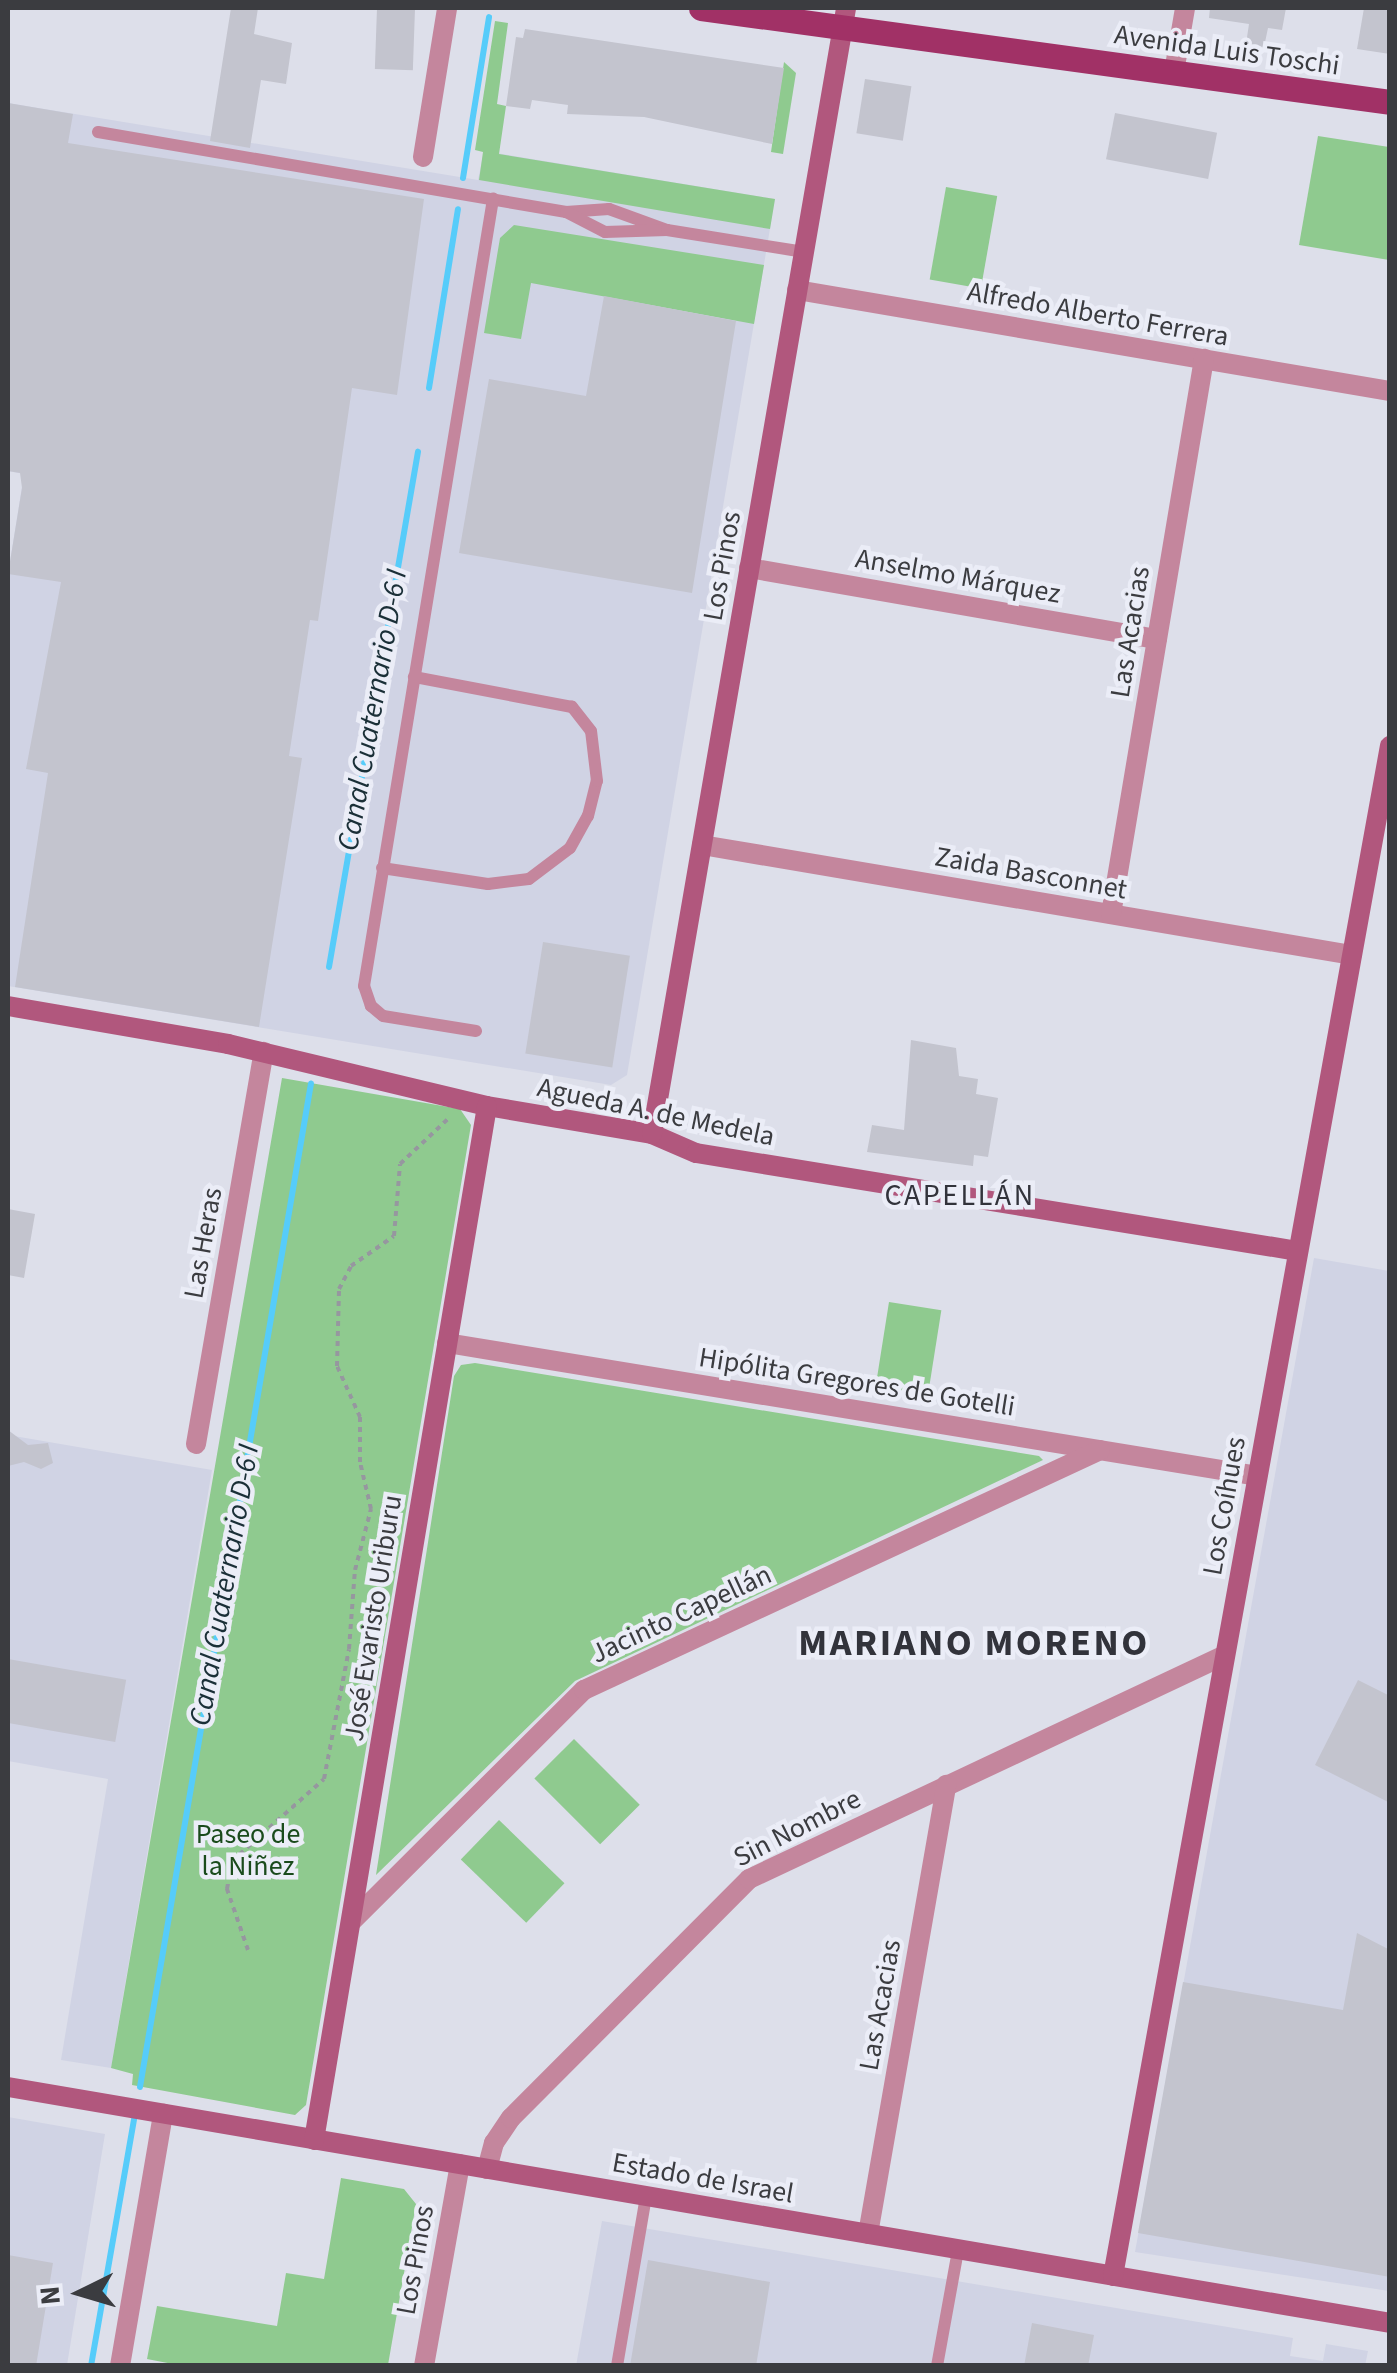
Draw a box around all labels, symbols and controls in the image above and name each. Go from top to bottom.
street label: Avenida Luis Toschi [1112,18,1342,82]
street label: Alfredo Alberto Ferrera [965,274,1231,354]
street label: Los Pinos [696,509,748,623]
street label: Anselmo Márquez [853,541,1063,611]
street label: Las Acacias [1103,564,1157,700]
water label: Canal Cuaternario D-6 I [331,566,415,854]
street label: Zaida Basconnet [932,840,1130,906]
street label: Agueda A. de Medela [534,1070,778,1154]
district label: CAPELLÁN [884,1178,1036,1214]
street label: Las Heras [177,1185,229,1301]
street label: Hipólita Gregores de Gotelli [697,1340,1017,1424]
street label: Los Coíhues [1195,1434,1253,1578]
water label: Canal Cuaternario D-6 I [183,1441,267,1729]
street label: José Evaristo Uriburu [337,1492,409,1744]
street label: Jacinto Capellán [585,1557,777,1671]
district label: MARIANO MORENO [798,1621,1150,1667]
street label: Sin Nombre [728,1782,866,1874]
park label: Paseo de la Niñez [196,1817,300,1883]
street label: Las Acacias [852,1937,908,2073]
street label: Estado de Israel [610,2146,796,2210]
street label: Los Pinos [389,2203,441,2317]
north arrow [30,2243,130,2343]
text: N [29,2285,71,2307]

